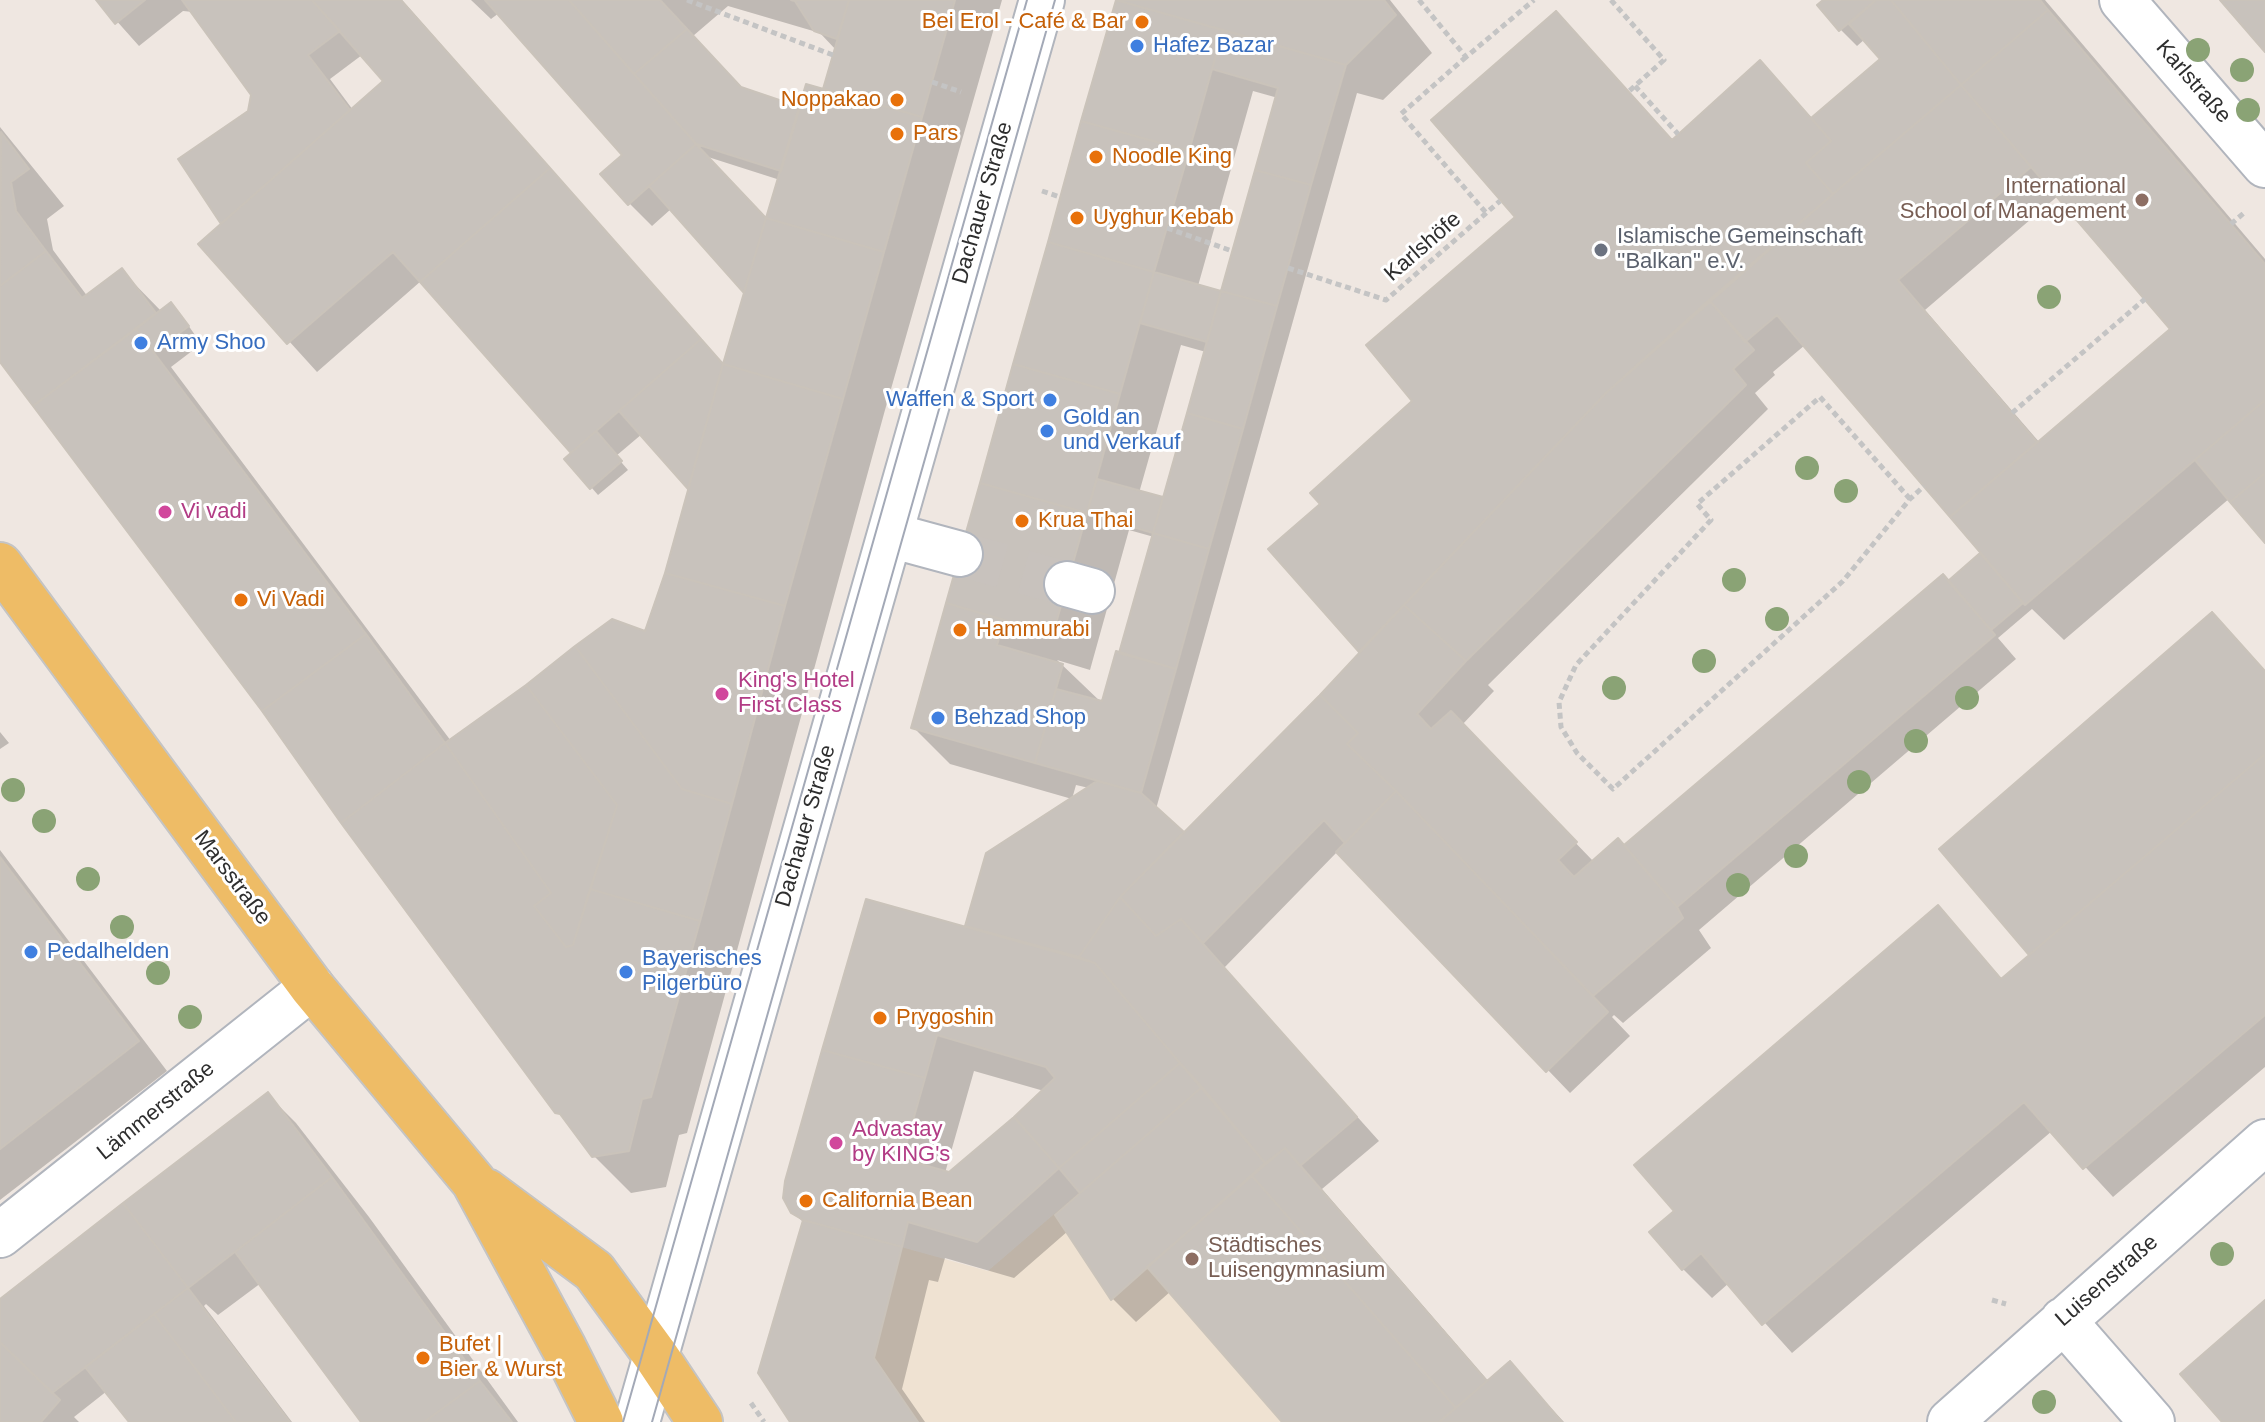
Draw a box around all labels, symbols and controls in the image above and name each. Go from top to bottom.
place label: Bei Erol - Café & Bar [922,9,1126,35]
marker: Bei Erol - Café & Bar [1133,13,1151,31]
place label: Hafez Bazar [1153,33,1274,59]
street label: Karlstraße [2150,35,2236,129]
marker: Hafez Bazar [1128,37,1146,55]
place label: Noppakao [781,87,881,113]
marker: Noppakao [888,91,906,109]
street label: Dachauer Straße [947,119,1019,287]
place label: Pars [913,121,958,147]
marker: Pars [888,125,906,143]
place label: Noodle King [1112,144,1232,170]
marker: Noodle King [1087,148,1105,166]
place label: International School of Management [1900,174,2126,226]
marker: International School of Management [2133,191,2151,209]
place label: Uyghur Kebab [1093,205,1234,231]
street label: Karlshöfe [1379,207,1467,287]
marker: Uyghur Kebab [1068,209,1086,227]
place label: Islamische Gemeinschaft ''Balkan'' e.V. [1617,224,1863,276]
marker: Islamische Gemeinschaft ''Balkan'' e.V. [1592,241,1610,259]
place label: Army Shoo [157,330,266,356]
marker: Army Shoo [132,334,150,352]
place label: Waffen & Sport [886,387,1034,413]
marker: Waffen & Sport [1041,391,1059,409]
place label: Gold an und Verkauf [1063,405,1180,456]
marker: Gold an und Verkauf [1038,422,1056,440]
place label: Vi vadi [181,499,247,525]
marker: Vi vadi [156,503,174,521]
place label: Krua Thai [1038,508,1133,534]
marker: Krua Thai [1013,512,1031,530]
place label: Vi Vadi [257,587,325,613]
marker: Vi Vadi [232,591,250,609]
place label: Hammurabi [976,617,1090,643]
marker: Hammurabi [951,621,969,639]
place label: King's Hotel First Class [738,668,855,720]
marker: King's Hotel First Class [713,685,731,703]
place label: Behzad Shop [954,705,1086,731]
marker: Behzad Shop [929,709,947,727]
street label: Dachauer Straße [770,742,842,910]
street label: Marsstraße [188,826,276,930]
place label: Pedalhelden [47,939,169,965]
marker: Pedalhelden [22,943,40,961]
place label: Bayerisches Pilgerbüro [642,946,762,998]
marker: Bayerisches Pilgerbüro [617,963,635,981]
place label: Prygoshin [896,1005,994,1031]
marker: Prygoshin [871,1009,889,1027]
street label: Lämmerstraße [92,1056,220,1166]
place label: Advastay by KING's [852,1117,950,1168]
marker: Advastay by KING's [827,1134,845,1152]
place label: California Bean [822,1188,972,1214]
marker: California Bean [797,1192,815,1210]
street label: Luisenstraße [2050,1229,2164,1333]
place label: Städtisches Luisengymnasium [1208,1233,1385,1284]
marker: Städtisches Luisengymnasium [1183,1250,1201,1268]
place label: Bufet | Bier & Wurst [439,1332,562,1384]
marker: Bufet | Bier & Wurst [414,1349,432,1367]

